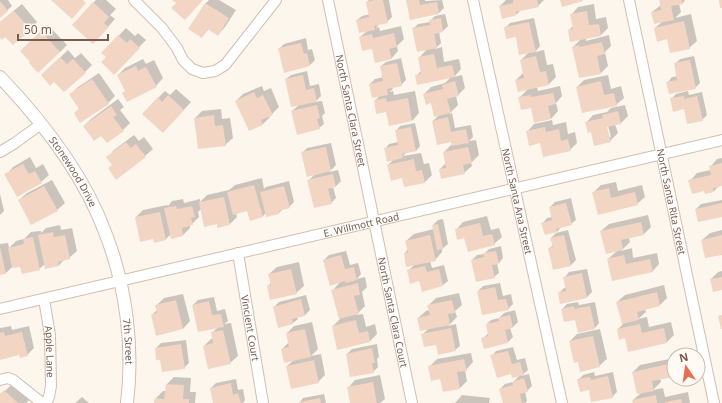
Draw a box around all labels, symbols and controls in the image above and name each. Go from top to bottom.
scale bar [18,16,108,42]
text: 50 m [24,21,52,38]
street label: North Santa Clara Street [333,53,370,168]
street label: Stonewood Drive [46,134,100,209]
street label: North Santa Ana Street [499,147,536,256]
street label: North Santa Rita Street [654,147,690,256]
street label: E. Willmott Road [322,209,400,240]
street label: North Santa Clara Court [375,256,411,369]
street label: Vincient Court [238,294,263,362]
street label: 7th Street [120,318,136,365]
street label: Apple Lane [42,324,58,378]
north arrow [666,347,706,387]
text: N [678,348,690,365]

